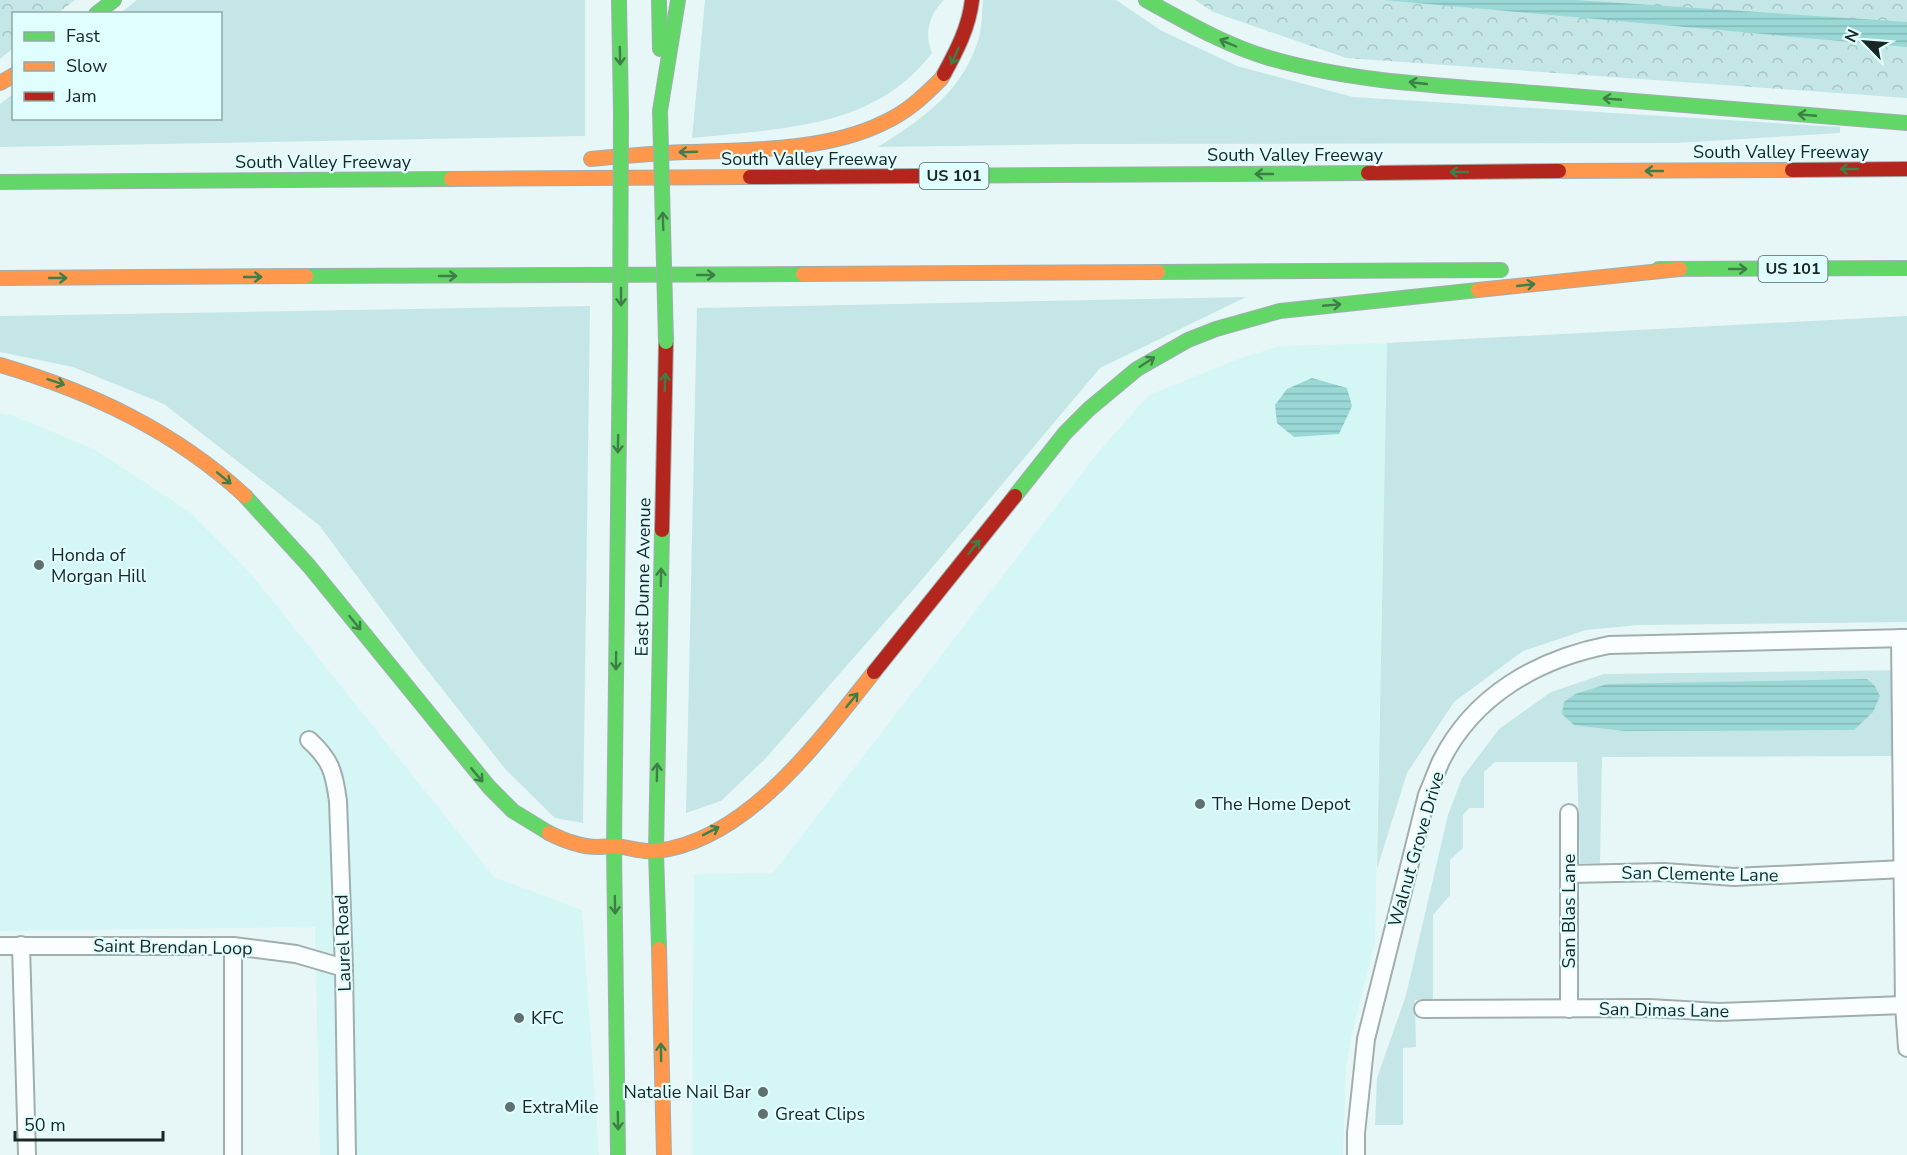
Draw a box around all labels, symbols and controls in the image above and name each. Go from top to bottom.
legend [12,12,222,120]
north arrow [1835,12,1895,72]
text: Fast [66,24,101,48]
text: N [1840,26,1865,46]
one-way arrow [1220,37,1238,48]
one-way arrow [614,46,626,66]
one-way arrow [949,46,960,64]
text: Slow [66,54,107,78]
one-way arrow [1409,77,1429,88]
text: Jam [65,84,97,108]
one-way arrow [1603,93,1623,104]
one-way arrow [1797,109,1817,120]
street label: South Valley Freeway [1693,140,1870,164]
street label: South Valley Freeway [1207,143,1384,167]
one-way arrow [678,146,698,157]
street label: South Valley Freeway [721,147,898,171]
street label: South Valley Freeway [235,150,412,174]
road number: US 101 [920,163,988,189]
one-way arrow [1839,163,1859,175]
one-way arrow [1644,165,1664,177]
one-way arrow [1449,166,1469,178]
one-way arrow [1254,168,1274,180]
one-way arrow [657,212,669,232]
road number: US 101 [1758,256,1828,282]
one-way arrow [1728,263,1748,275]
one-way arrow [696,269,716,280]
one-way arrow [438,270,458,282]
one-way arrow [243,271,263,283]
one-way arrow [48,272,68,284]
one-way arrow [1515,279,1535,290]
one-way arrow [615,287,627,307]
one-way arrow [1321,300,1341,311]
one-way arrow [1139,356,1155,368]
one-way arrow [659,372,671,392]
one-way arrow [46,378,65,389]
one-way arrow [612,434,624,454]
one-way arrow [216,472,232,485]
street label: East Dunne Avenue [630,497,656,657]
one-way arrow [967,540,980,556]
place label: Honda of Morgan Hill [51,543,147,588]
marker: Honda of Morgan Hill [32,558,46,572]
one-way arrow [655,567,667,587]
one-way arrow [348,614,361,630]
one-way arrow [610,651,622,671]
one-way arrow [846,692,859,708]
one-way arrow [652,762,663,782]
one-way arrow [470,766,483,782]
street label: Walnut Grove Drive [1382,769,1450,929]
place label: The Home Depot [1212,792,1351,816]
marker: The Home Depot [1193,797,1207,811]
one-way arrow [701,825,719,836]
street label: San Blas Lane [1557,854,1581,968]
street label: San Clemente Lane [1621,861,1779,887]
street label: Laurel Road [329,894,357,992]
one-way arrow [609,894,621,914]
street label: Saint Brendan Loop [93,934,253,960]
street label: San Dimas Lane [1599,997,1729,1023]
place label: KFC [531,1006,564,1030]
marker: KFC [512,1011,526,1025]
one-way arrow [655,1042,667,1062]
place label: Natalie Nail Bar [623,1080,752,1104]
marker: Natalie Nail Bar [756,1085,770,1099]
place label: ExtraMile [522,1095,599,1119]
marker: ExtraMile [503,1100,517,1114]
place label: Great Clips [775,1102,865,1126]
scale bar [15,1104,164,1142]
marker: Great Clips [756,1107,770,1121]
one-way arrow [612,1111,624,1131]
text: 50 m [24,1113,66,1137]

